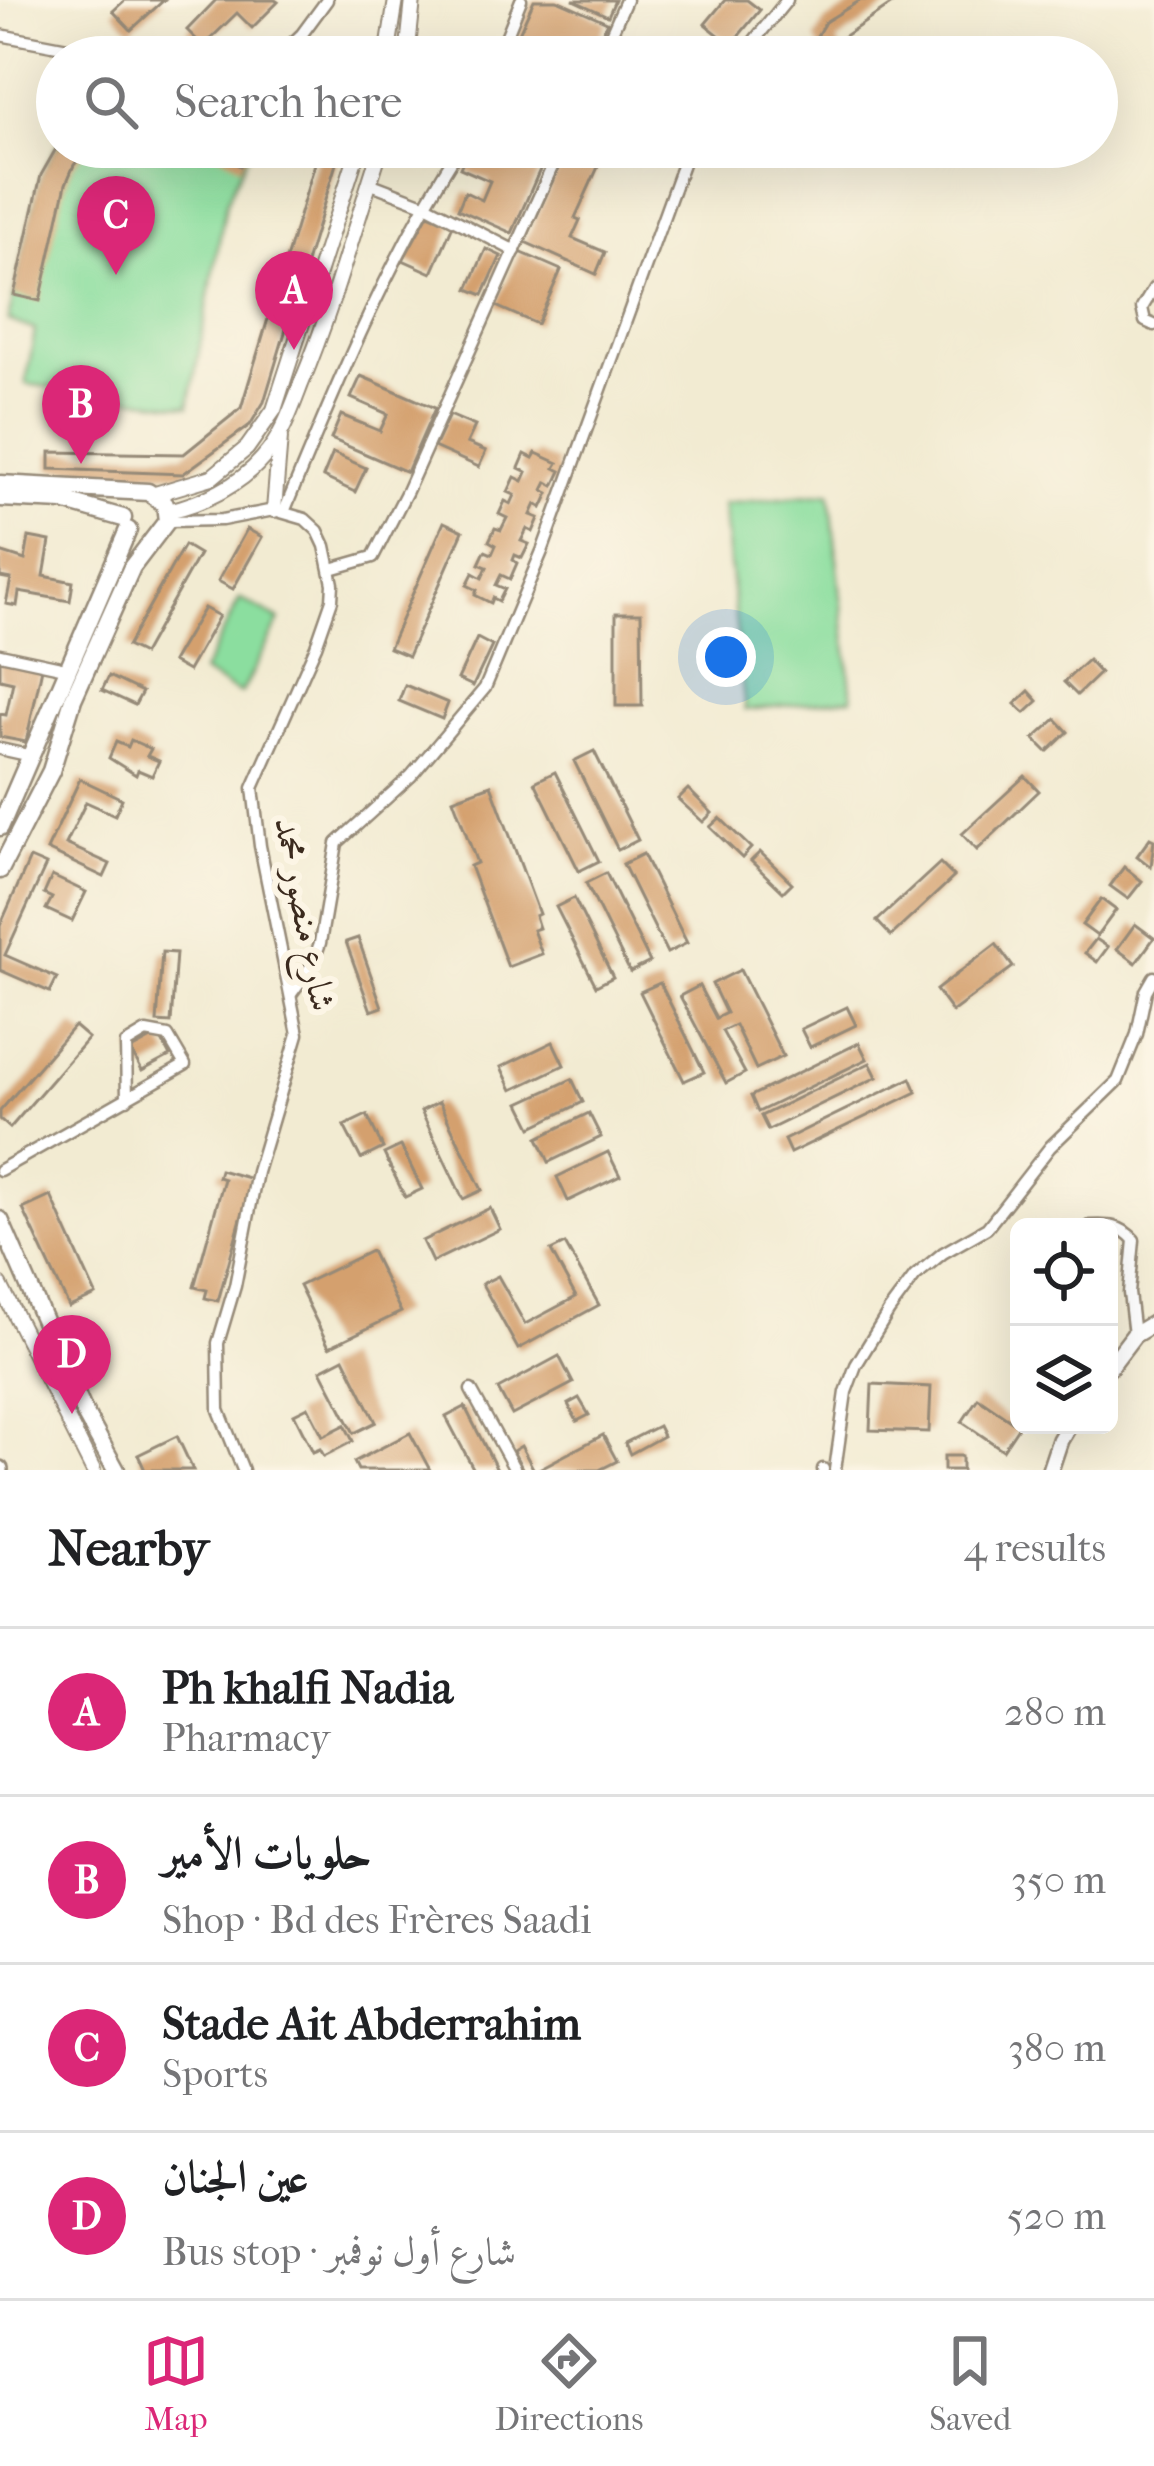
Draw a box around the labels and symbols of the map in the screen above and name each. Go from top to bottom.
pin: C [77,176,155,275]
pin: A [255,251,333,350]
pin: B [42,365,120,464]
your location [696,627,756,687]
street label: شارع منصور محمد [257,813,344,1016]
pin: D [33,1315,111,1414]

